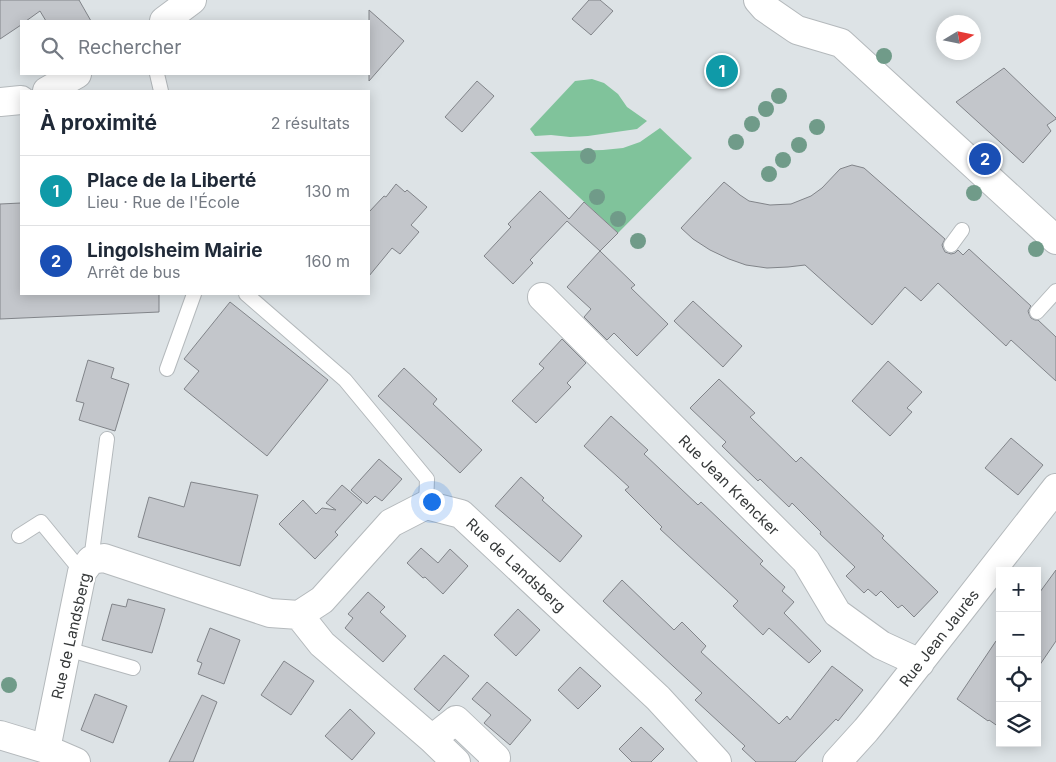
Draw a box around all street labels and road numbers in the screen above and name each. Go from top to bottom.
street label: Rue Jean Krencker [675,431,783,539]
street label: Rue de Landsberg [462,514,570,616]
street label: Rue de Landsberg [47,571,95,701]
street label: Rue Jean Jaurès [895,585,983,690]

